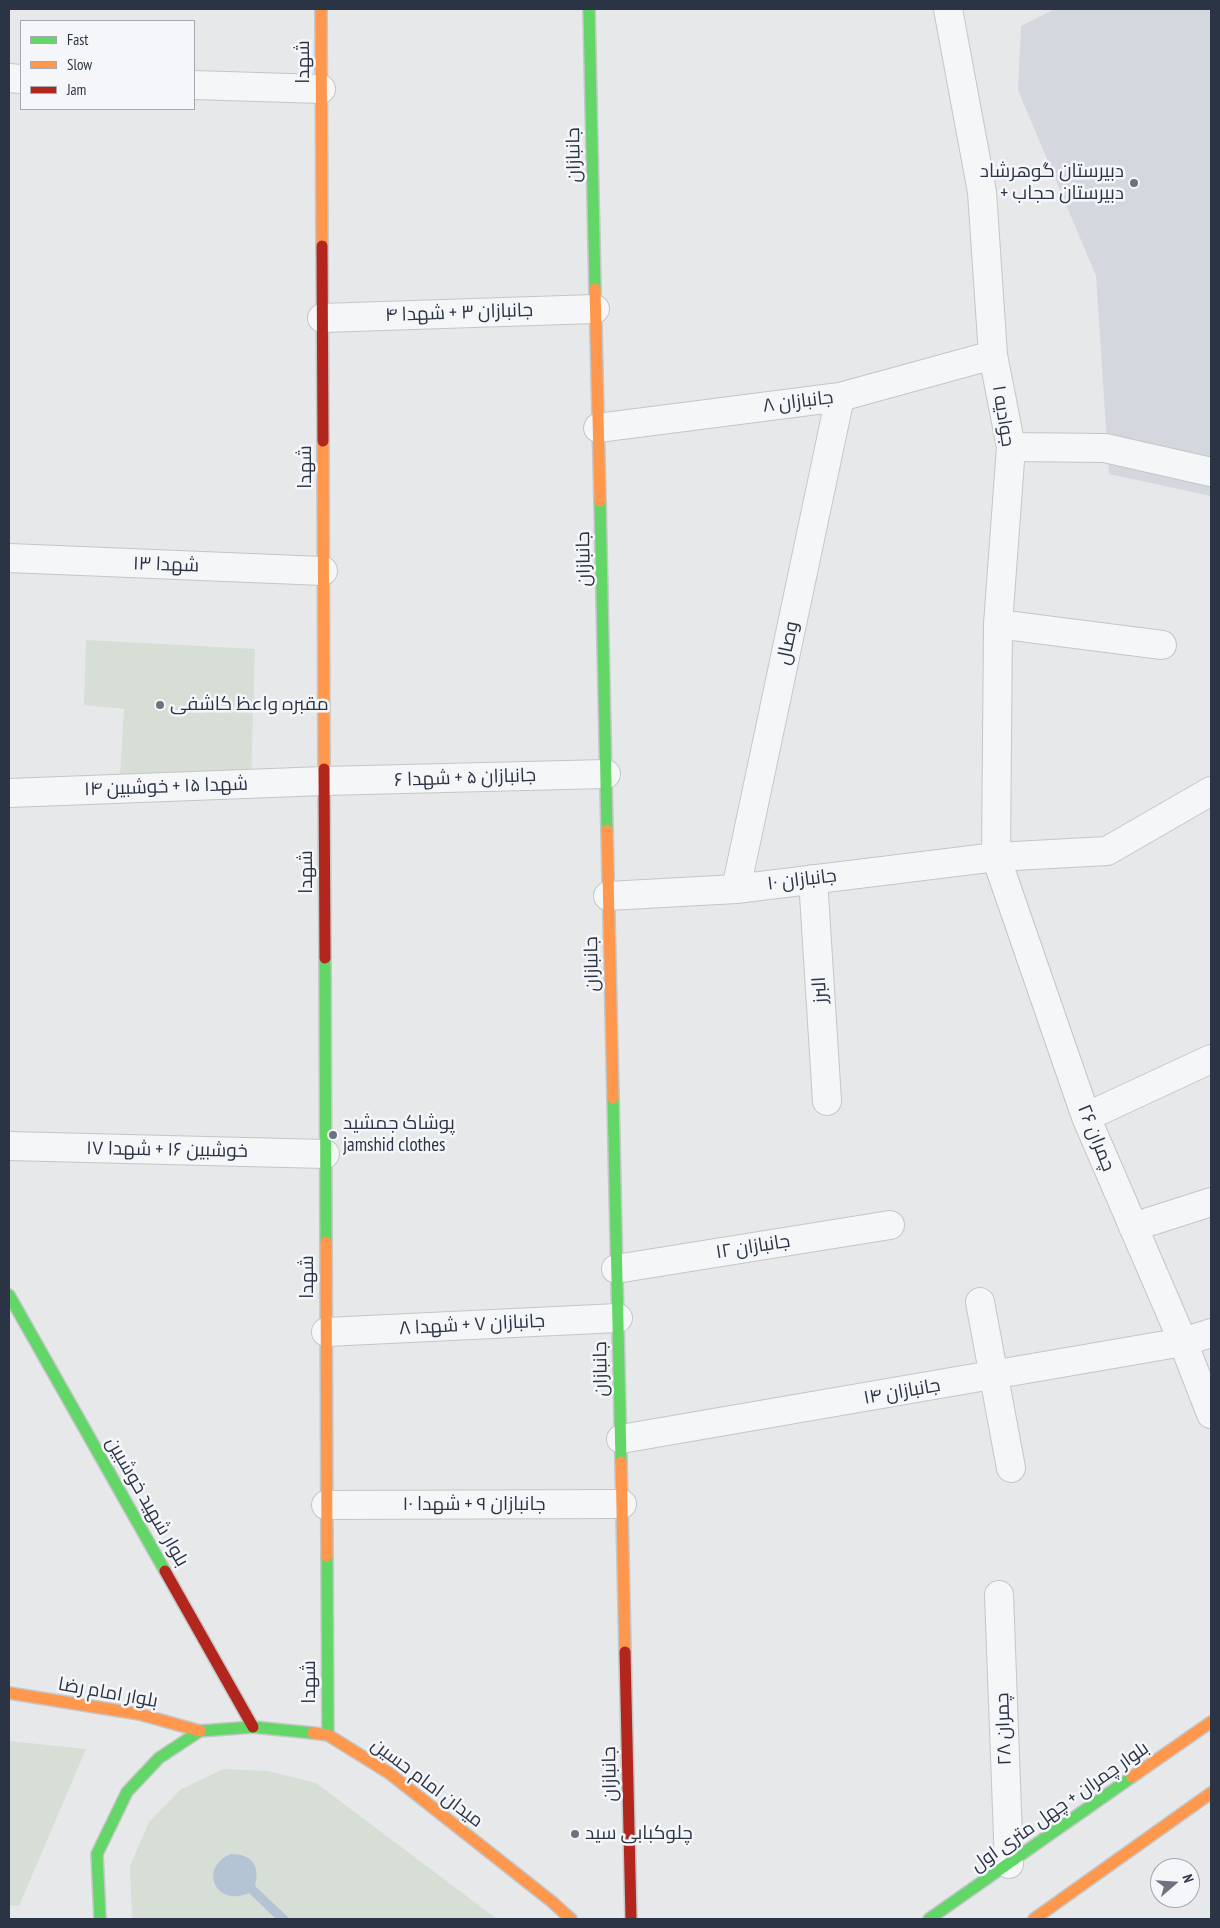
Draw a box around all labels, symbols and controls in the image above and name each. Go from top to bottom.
legend [20,20,195,110]
text: Fast [67,30,88,49]
street label: شهدا [293,40,315,84]
text: Slow [67,55,92,74]
text: Jam [67,80,86,99]
street label: جانبازان [562,127,586,183]
place label: دبیرستان گوهرشاد + دبیرستان حجاب [980,161,1124,205]
marker: دبیرستان گوهرشاد + دبیرستان حجاب [1128,177,1140,189]
street label: جانبازان ۳ + شهدا ۴ [385,299,533,327]
street label: جوادیه ۱ [987,384,1019,448]
street label: جانبازان ۸ [761,386,835,418]
street label: شهدا [295,445,317,489]
street label: جانبازان [572,531,596,587]
street label: شهدا ۱۳ [132,552,200,578]
street label: وصال [772,619,804,667]
place label: مقبره واعظ کاشفی [170,694,329,716]
marker: مقبره واعظ کاشفی [154,699,166,711]
street label: جانبازان ۵ + شهدا ۶ [394,764,536,792]
street label: شهدا ۱۵ + خوشبین ۱۴ [84,773,248,801]
street label: شهدا [296,850,318,894]
street label: جانبازان ۱۰ [766,864,838,896]
street label: جانبازان [580,936,604,992]
street label: البرز [808,976,832,1004]
street label: چمران ۲۶ [1072,1101,1120,1175]
place label: پوشاک جمشید jamshid clothes [343,1113,455,1157]
marker: پوشاک جمشید jamshid clothes [327,1129,339,1141]
street label: خوشبین ۱۶ + شهدا ۱۷ [86,1137,248,1163]
street label: جانبازان ۱۲ [714,1230,792,1264]
street label: شهدا [297,1255,319,1299]
street label: جانبازان ۷ + شهدا ۸ [398,1310,546,1340]
street label: جانبازان [589,1341,613,1397]
street label: جانبازان ۱۴ [862,1374,942,1410]
street label: بلوار شهید خوشبین [101,1433,193,1571]
street label: جانبازان ۹ + شهدا ۱۰ [402,1494,546,1516]
street label: شهدا [299,1660,321,1704]
street label: بلوار امام رضا [56,1673,160,1713]
street label: چمران ۲۸ [991,1692,1017,1766]
street label: میدان امام حسین [366,1733,488,1833]
street label: بلوار چمران + چهل متری اول [967,1737,1153,1877]
street label: جانبازان [598,1746,622,1802]
place label: چلوکبابی سید [585,1823,693,1845]
marker: چلوکبابی سید [569,1828,581,1840]
north arrow [1150,1858,1200,1908]
text: N [1178,1872,1198,1885]

